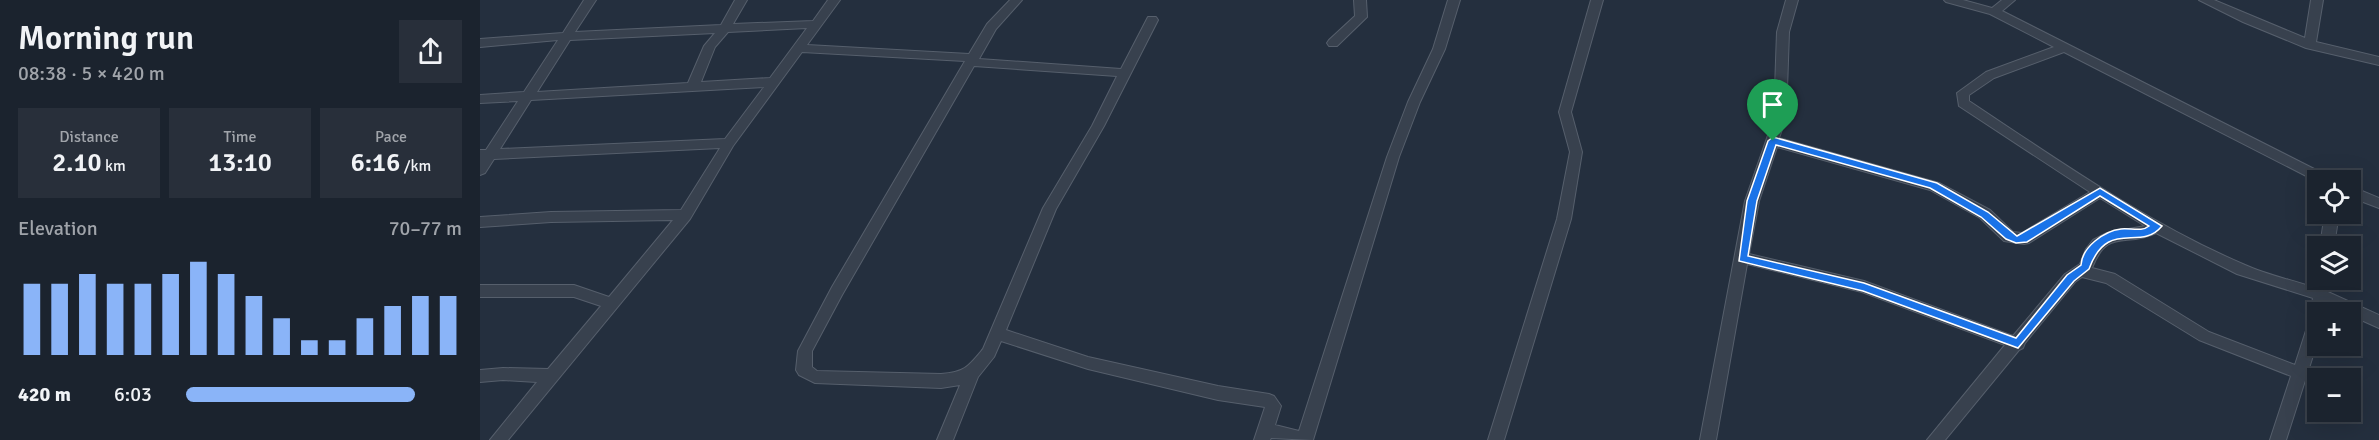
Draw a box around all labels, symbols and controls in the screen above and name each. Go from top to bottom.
text: Morning run [18,18,194,59]
button: share [399,20,462,83]
text: 08:38 · 5 × 420 m [18,61,165,86]
pin [1747,79,1798,141]
icon: arrive [1756,88,1789,121]
text: Distance [59,127,119,147]
text: Time [224,127,256,147]
text: Pace [375,127,407,147]
text: 2.10 [52,147,101,179]
text: 13:10 [208,147,272,179]
text: 6:16 [351,147,400,179]
text: km [101,156,126,176]
text: /km [400,156,431,176]
map controls [2307,170,2361,422]
button: locate [2307,170,2361,224]
text: Elevation [18,216,98,241]
text: 70–77 m [389,216,462,241]
button: layers [2307,236,2361,290]
button: + [2307,302,2361,356]
button: − [2307,368,2361,422]
text: 420 m [18,382,71,407]
text: 6:03 [114,382,152,407]

